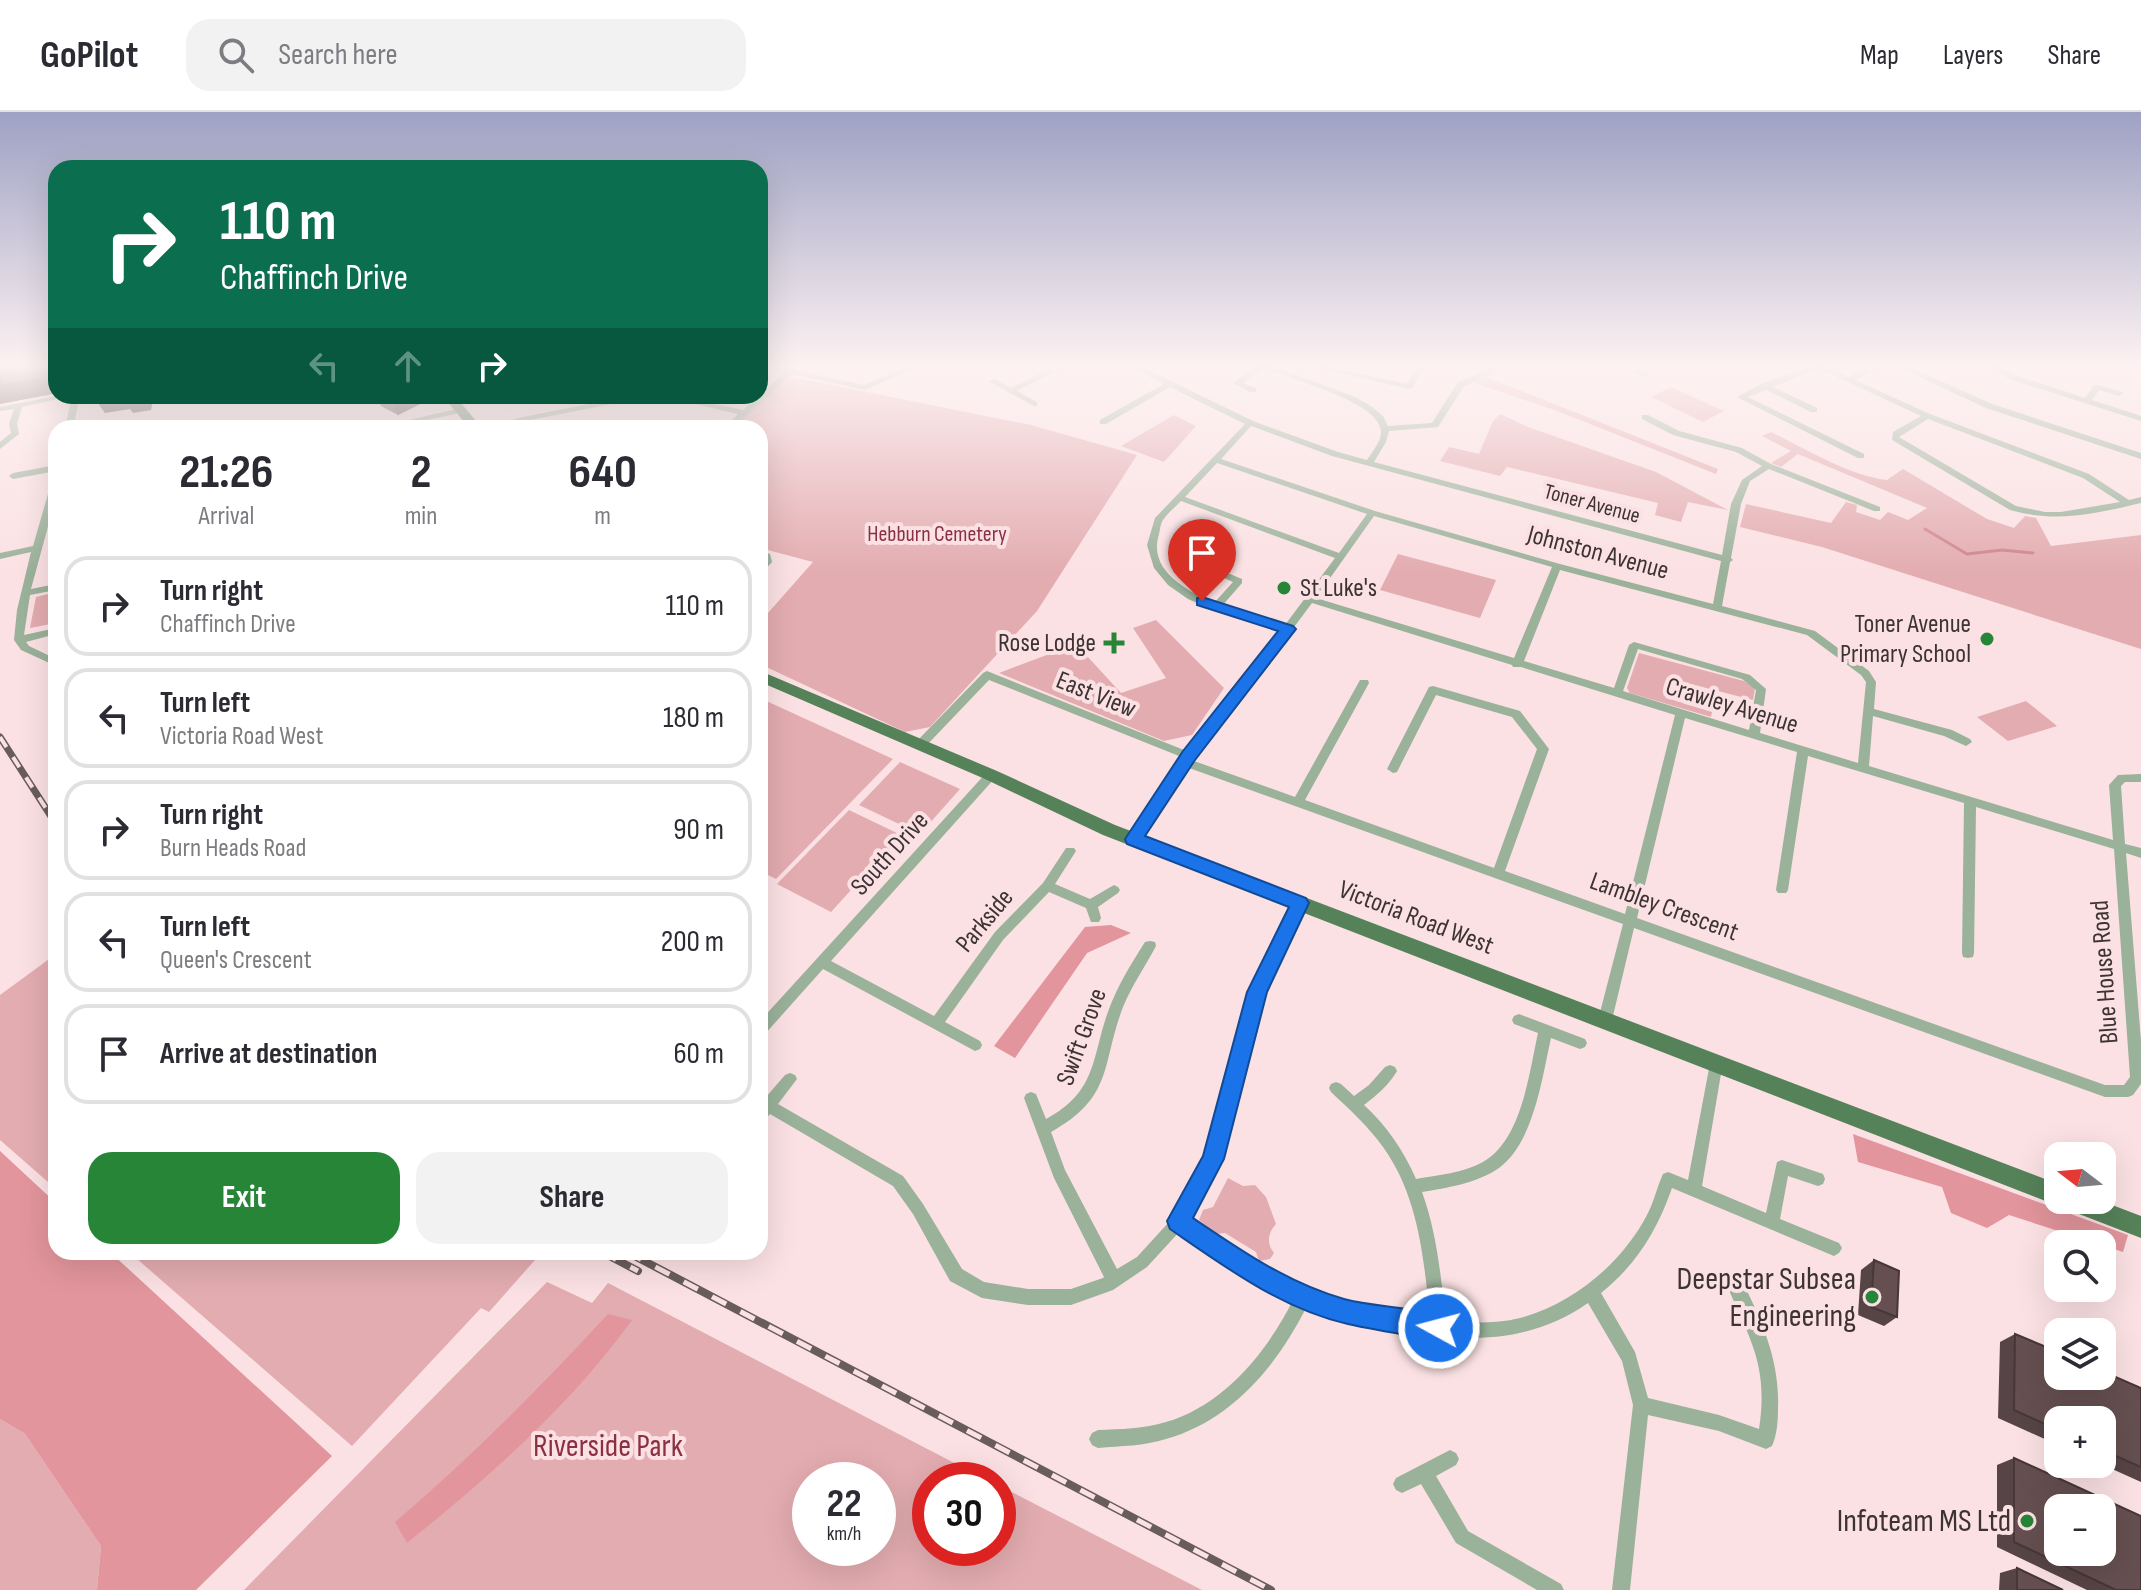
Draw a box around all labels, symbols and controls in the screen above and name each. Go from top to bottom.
search box [186,19,746,91]
text: GoPilot [40,33,138,78]
icon: search [214,33,258,77]
text: Search here [278,37,398,73]
text: Map [1860,39,1899,72]
text: Layers [1943,39,2003,72]
text: Share [2047,39,2101,72]
text: 110 m [220,189,336,256]
icon: right [88,192,192,296]
text: Chaffinch Drive [220,257,408,300]
icon: left [302,344,346,388]
icon: ahead [386,344,430,388]
icon: right [470,344,514,388]
text: 21:26 [179,444,273,501]
text: 2 [410,444,432,501]
text: 640 [569,444,637,501]
street label: Toner Avenue [1541,478,1643,530]
text: Arrival [198,501,254,532]
text: min [405,501,437,532]
text: m [594,501,611,532]
pin [1168,519,1236,601]
street label: Johnston Avenue [1523,519,1672,587]
park label: Hebburn Cemetery [867,521,1007,548]
icon: arrive [1180,531,1224,575]
text: Turn right [160,573,263,609]
place label: St Luke's [1300,573,1377,604]
marker: St Luke's [1275,579,1293,597]
icon: right [92,584,136,628]
text: 110 m [666,588,724,624]
text: Chaffinch Drive [160,609,296,640]
place label: Toner Avenue Primary School [1840,609,1971,670]
place label: Rose Lodge [998,628,1096,659]
marker: Toner Avenue Primary School [1978,630,1996,648]
marker: Rose Lodge [1103,632,1125,654]
street label: East View [1052,665,1141,725]
street label: Crawley Avenue [1662,671,1802,741]
text: Turn left [160,685,250,721]
icon: left [92,696,136,740]
text: 180 m [663,700,724,736]
text: Victoria Road West [160,721,323,752]
text: Turn right [160,797,263,833]
street label: South Drive [845,806,935,902]
icon: right [92,808,136,852]
text: 90 m [673,812,724,848]
text: Burn Heads Road [160,833,306,864]
street label: Lambley Crescent [1586,866,1743,948]
street label: Victoria Road West [1334,874,1498,962]
street label: Parkside [950,883,1020,959]
street label: Blue House Road [2085,899,2125,1045]
text: Turn left [160,909,250,945]
icon: left [92,920,136,964]
text: 200 m [661,924,724,960]
text: Queen's Crescent [160,945,312,976]
street label: Swift Grove [1050,984,1114,1090]
icon: arrive [92,1032,136,1076]
text: Arrive at destination [160,1036,377,1072]
text: 60 m [673,1036,724,1072]
north arrow [2044,1142,2116,1214]
map controls [2044,1142,2116,1566]
button: Exit [88,1152,400,1244]
button: Share [416,1152,728,1244]
button: search [2044,1230,2116,1302]
place label: Deepstar Subsea Engineering [1677,1260,1856,1336]
position arrow [1397,1286,1481,1370]
marker: Deepstar Subsea Engineering [1863,1288,1881,1306]
button: layers [2044,1318,2116,1390]
button: + [2044,1406,2116,1478]
park label: Riverside Park [533,1427,683,1466]
speed limit sign: 30 [912,1462,1016,1566]
text: 22 [826,1480,862,1528]
button: − [2044,1494,2116,1566]
place label: Infoteam MS Ltd [1837,1502,2011,1541]
marker: Infoteam MS Ltd [2018,1512,2036,1530]
text: km/h [827,1522,861,1546]

